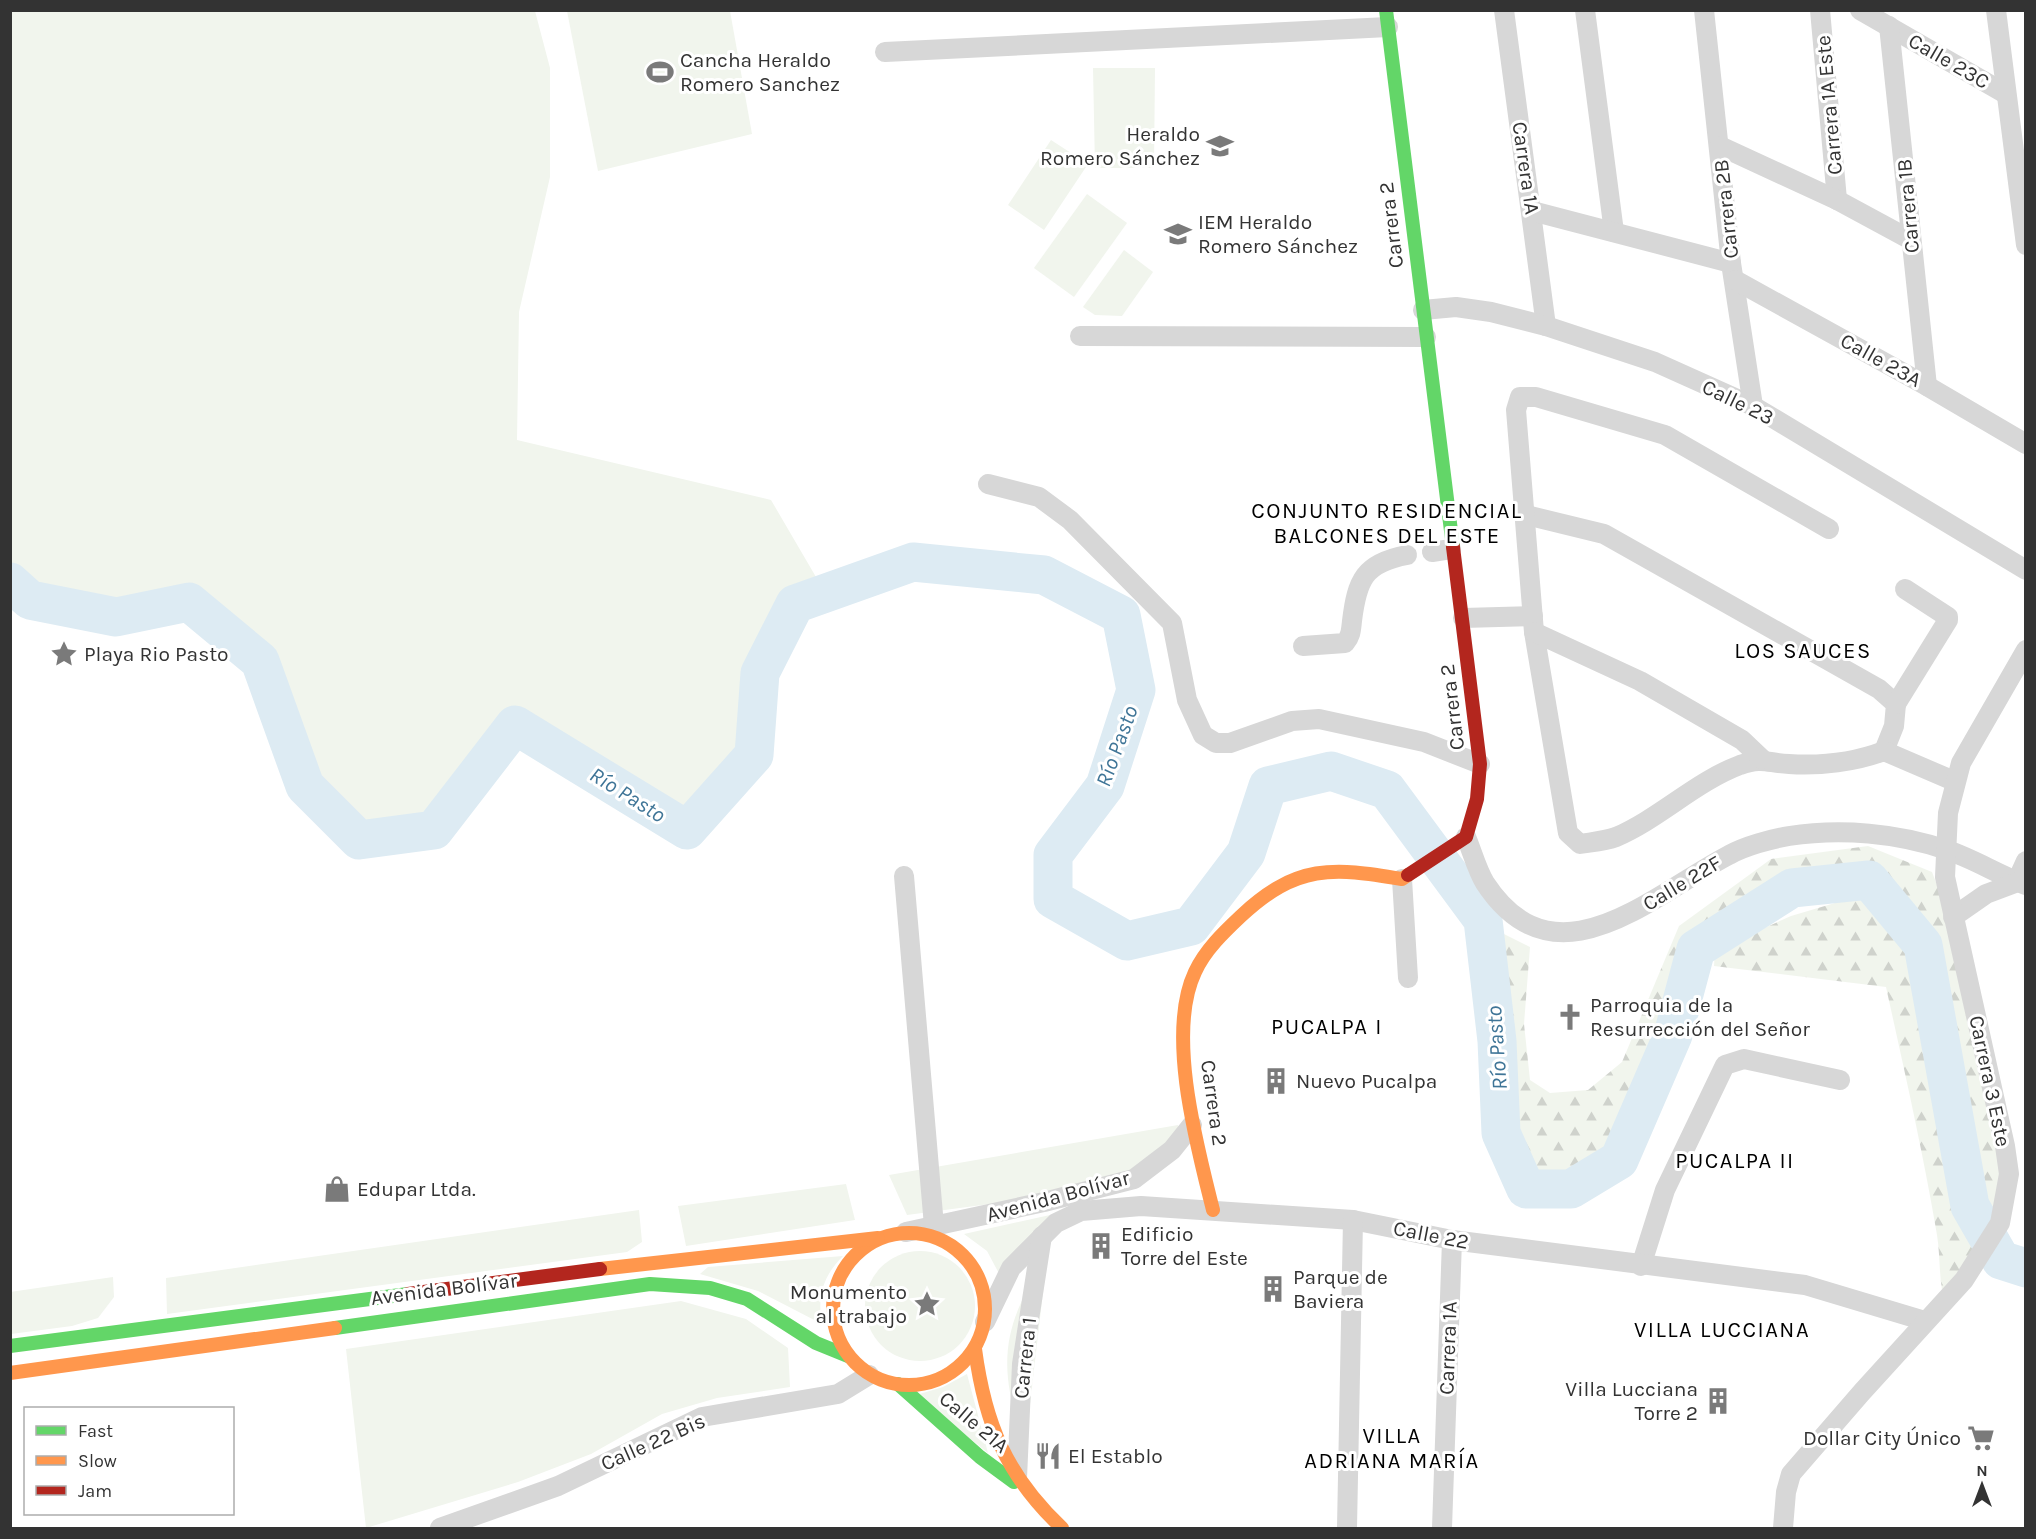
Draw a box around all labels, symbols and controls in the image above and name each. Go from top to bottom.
street label: Calle 23C [1904,28,1994,94]
street label: Carrera 1A Este [1811,34,1847,176]
place label: Cancha Heraldo Romero Sanchez [680,48,840,96]
sports icon: Cancha Heraldo Romero Sanchez [645,57,675,87]
street label: Carrera 1A [1508,120,1544,216]
place label: Heraldo Romero Sánchez [1040,122,1200,170]
school or university icon: Heraldo Romero Sánchez [1205,131,1235,161]
street label: Carrera 2B [1709,158,1743,260]
street label: Carrera 1B [1892,158,1924,254]
street label: Carrera 2 [1374,181,1408,269]
place label: IEM Heraldo Romero Sánchez [1198,210,1358,258]
school or university icon: IEM Heraldo Romero Sánchez [1163,219,1193,249]
street label: Calle 23A [1836,328,1926,392]
street label: Calle 23 [1698,374,1778,430]
district label: CONJUNTO RESIDENCIAL BALCONES DEL ESTE [1251,498,1523,549]
district label: LOS SAUCES [1734,638,1872,664]
place icon: Playa Rio Pasto [49,639,79,669]
place label: Playa Rio Pasto [84,642,229,666]
street label: Carrera 2 [1435,663,1469,751]
water label: Río Pasto [1090,702,1144,790]
water label: Río Pasto [585,761,670,828]
street label: Calle 22F [1638,850,1726,916]
place label: Parroquia de la Resurrección del Señor [1590,993,1810,1041]
church icon: Parroquia de la Resurrección del Señor [1555,1002,1585,1032]
water label: Río Pasto [1481,1005,1513,1091]
street label: Carrera 3 Este [1964,1013,2016,1149]
district label: PUCALPA I [1271,1014,1383,1040]
street label: Carrera 2 [1196,1058,1232,1148]
building icon: Nuevo Pucalpa [1261,1066,1291,1096]
place label: Nuevo Pucalpa [1296,1069,1437,1093]
district label: PUCALPA II [1675,1148,1795,1174]
street label: Avenida Bolívar [984,1165,1133,1227]
shop icon: Edupar Ltda. [322,1174,352,1204]
place label: Edupar Ltda. [357,1177,476,1201]
street label: Calle 22 [1391,1216,1471,1254]
place label: Edificio Torre del Este [1121,1222,1248,1270]
building icon: Edificio Torre del Este [1086,1231,1116,1261]
place label: Parque de Baviera [1293,1265,1388,1313]
street label: Avenida Bolívar [369,1268,519,1310]
building icon: Parque de Baviera [1258,1274,1288,1304]
place label: Monumento al trabajo [790,1280,907,1328]
place icon: Monumento al trabajo [912,1289,942,1319]
street label: Carrera 1A [1434,1301,1462,1395]
street label: Carrera 1 [1009,1316,1041,1400]
district label: VILLA LUCCIANA [1634,1317,1810,1343]
place label: Villa Lucciana Torre 2 [1565,1377,1698,1425]
street label: Calle 21A [934,1386,1014,1458]
building icon: Villa Lucciana Torre 2 [1703,1386,1733,1416]
legend [24,1407,234,1515]
street label: Calle 22 Bis [597,1408,709,1476]
text: Fast [78,1420,113,1442]
district label: VILLA ADRIANA MARÍA [1304,1423,1480,1474]
supermarket icon: Dollar City Único [1966,1423,1996,1453]
place label: Dollar City Único [1803,1426,1961,1450]
restaurant icon: El Establo [1033,1441,1063,1471]
place label: El Establo [1068,1444,1163,1468]
text: Slow [78,1450,117,1472]
north arrow [1952,1455,2012,1515]
text: N [1976,1461,1988,1480]
text: Jam [78,1480,112,1502]

